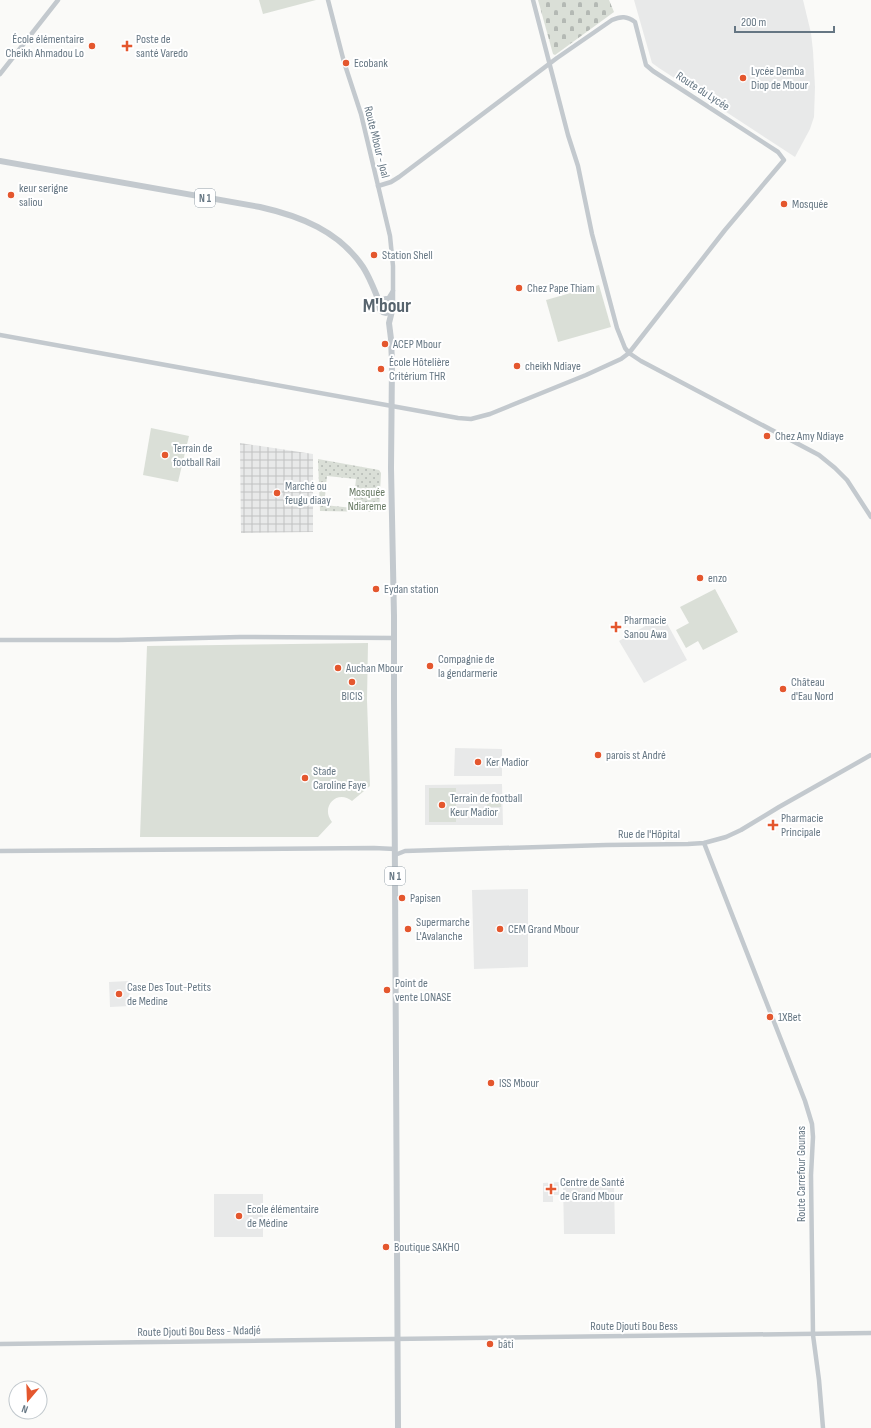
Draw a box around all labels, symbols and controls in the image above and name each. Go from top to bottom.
scale bar [735,8,834,34]
text: 200 m [741,15,767,30]
place label: École élémentaire Cheikh Ahmadou Lo [5,32,84,61]
place label: Poste de santé Varedo [136,32,188,61]
marker: Poste de santé Varedo [121,40,133,52]
marker: École élémentaire Cheikh Ahmadou Lo [87,41,97,51]
place label: Ecobank [354,56,388,71]
marker: Ecobank [341,58,351,68]
place label: Lycée Demba Diop de Mbour [751,64,809,93]
street label: Route du Lycée [673,69,732,114]
marker: Lycée Demba Diop de Mbour [738,73,748,83]
street label: Route Mbour - Joal [360,105,393,180]
place label: keur serigne saliou [19,181,68,210]
road number: N 1 [195,189,215,207]
marker: keur serigne saliou [6,190,16,200]
place label: Mosquée [792,197,828,212]
marker: Mosquée [779,199,789,209]
place label: Station Shell [382,248,433,263]
marker: Station Shell [369,250,379,260]
place label: Chez Pape Thiam [527,281,595,296]
marker: Chez Pape Thiam [514,283,524,293]
district label: M'bour [363,294,411,318]
place label: ACEP Mbour [392,337,442,352]
marker: ACEP Mbour [380,339,390,349]
place label: École Hôtelière Critérium THR [389,355,450,384]
place label: cheikh Ndiaye [525,359,581,374]
marker: cheikh Ndiaye [512,361,522,371]
marker: École Hôtelière Critérium THR [376,364,386,374]
place label: Chez Amy Ndiaye [775,429,844,444]
marker: Chez Amy Ndiaye [762,431,772,441]
place label: Terrain de football Rail [173,441,220,470]
marker: Terrain de football Rail [160,450,170,460]
place label: Marché ou feugu diaay [285,479,331,508]
park label: Mosquée Ndiareme [348,485,386,514]
marker: Marché ou feugu diaay [272,488,282,498]
place label: enzo [708,571,727,586]
marker: enzo [695,573,705,583]
place label: Eydan station [384,582,439,597]
marker: Eydan station [371,584,381,594]
place label: Pharmacie Sanou Awa [624,613,667,642]
marker: Pharmacie Sanou Awa [611,622,621,632]
place label: Compagnie de la gendarmerie [438,652,498,681]
place label: Auchan Mbour [345,661,404,676]
marker: Compagnie de la gendarmerie [425,661,435,671]
marker: Auchan Mbour [333,663,343,673]
place label: Château d'Eau Nord [791,675,834,704]
marker: BICIS [347,677,357,687]
marker: Château d'Eau Nord [778,684,788,694]
place label: BICIS [341,689,363,704]
place label: parois st André [606,748,666,763]
marker: parois st André [593,750,603,760]
place label: Ker Madior [486,755,529,770]
marker: Ker Madior [473,757,483,767]
place label: Stade Caroline Faye [313,764,366,793]
marker: Stade Caroline Faye [300,773,310,783]
place label: Terrain de football Keur Madior [450,791,522,820]
marker: Terrain de football Keur Madior [437,800,447,810]
place label: Pharmacie Principale [781,811,824,840]
marker: Pharmacie Principale [768,820,778,830]
street label: Rue de l'Hôpital [618,827,680,842]
road number: N 1 [385,867,405,885]
place label: Papisen [410,891,441,906]
marker: Papisen [397,893,407,903]
place label: Supermarche L'Avalanche [416,915,470,944]
place label: CEM Grand Mbour [508,922,580,937]
marker: Supermarche L'Avalanche [403,924,413,934]
marker: CEM Grand Mbour [495,924,505,934]
place label: Point de vente LONASE [395,976,451,1005]
place label: Case Des Tout-Petits de Medine [127,980,211,1009]
marker: Point de vente LONASE [382,985,392,995]
marker: Case Des Tout-Petits de Medine [114,989,124,999]
place label: 1XBet [778,1010,802,1025]
marker: 1XBet [765,1012,775,1022]
place label: ISS Mbour [499,1076,540,1091]
marker: ISS Mbour [486,1078,496,1088]
street label: Route Carrefour Gounas [794,1126,809,1222]
place label: Centre de Santé de Grand Mbour [560,1175,625,1204]
marker: Centre de Santé de Grand Mbour [545,1183,557,1195]
place label: Ecole élémentaire de Médine [247,1202,319,1231]
marker: Ecole élémentaire de Médine [234,1211,244,1221]
place label: Boutique SAKHO [394,1240,460,1255]
marker: Boutique SAKHO [381,1242,391,1252]
street label: Route Djouti Bou Bess [590,1319,678,1334]
street label: Route Djouti Bou Bess - Ndadjé [137,1323,261,1340]
place label: bâti [498,1337,513,1352]
marker: bâti [485,1339,495,1349]
north arrow [8,1380,48,1420]
text: N [20,1402,30,1416]

